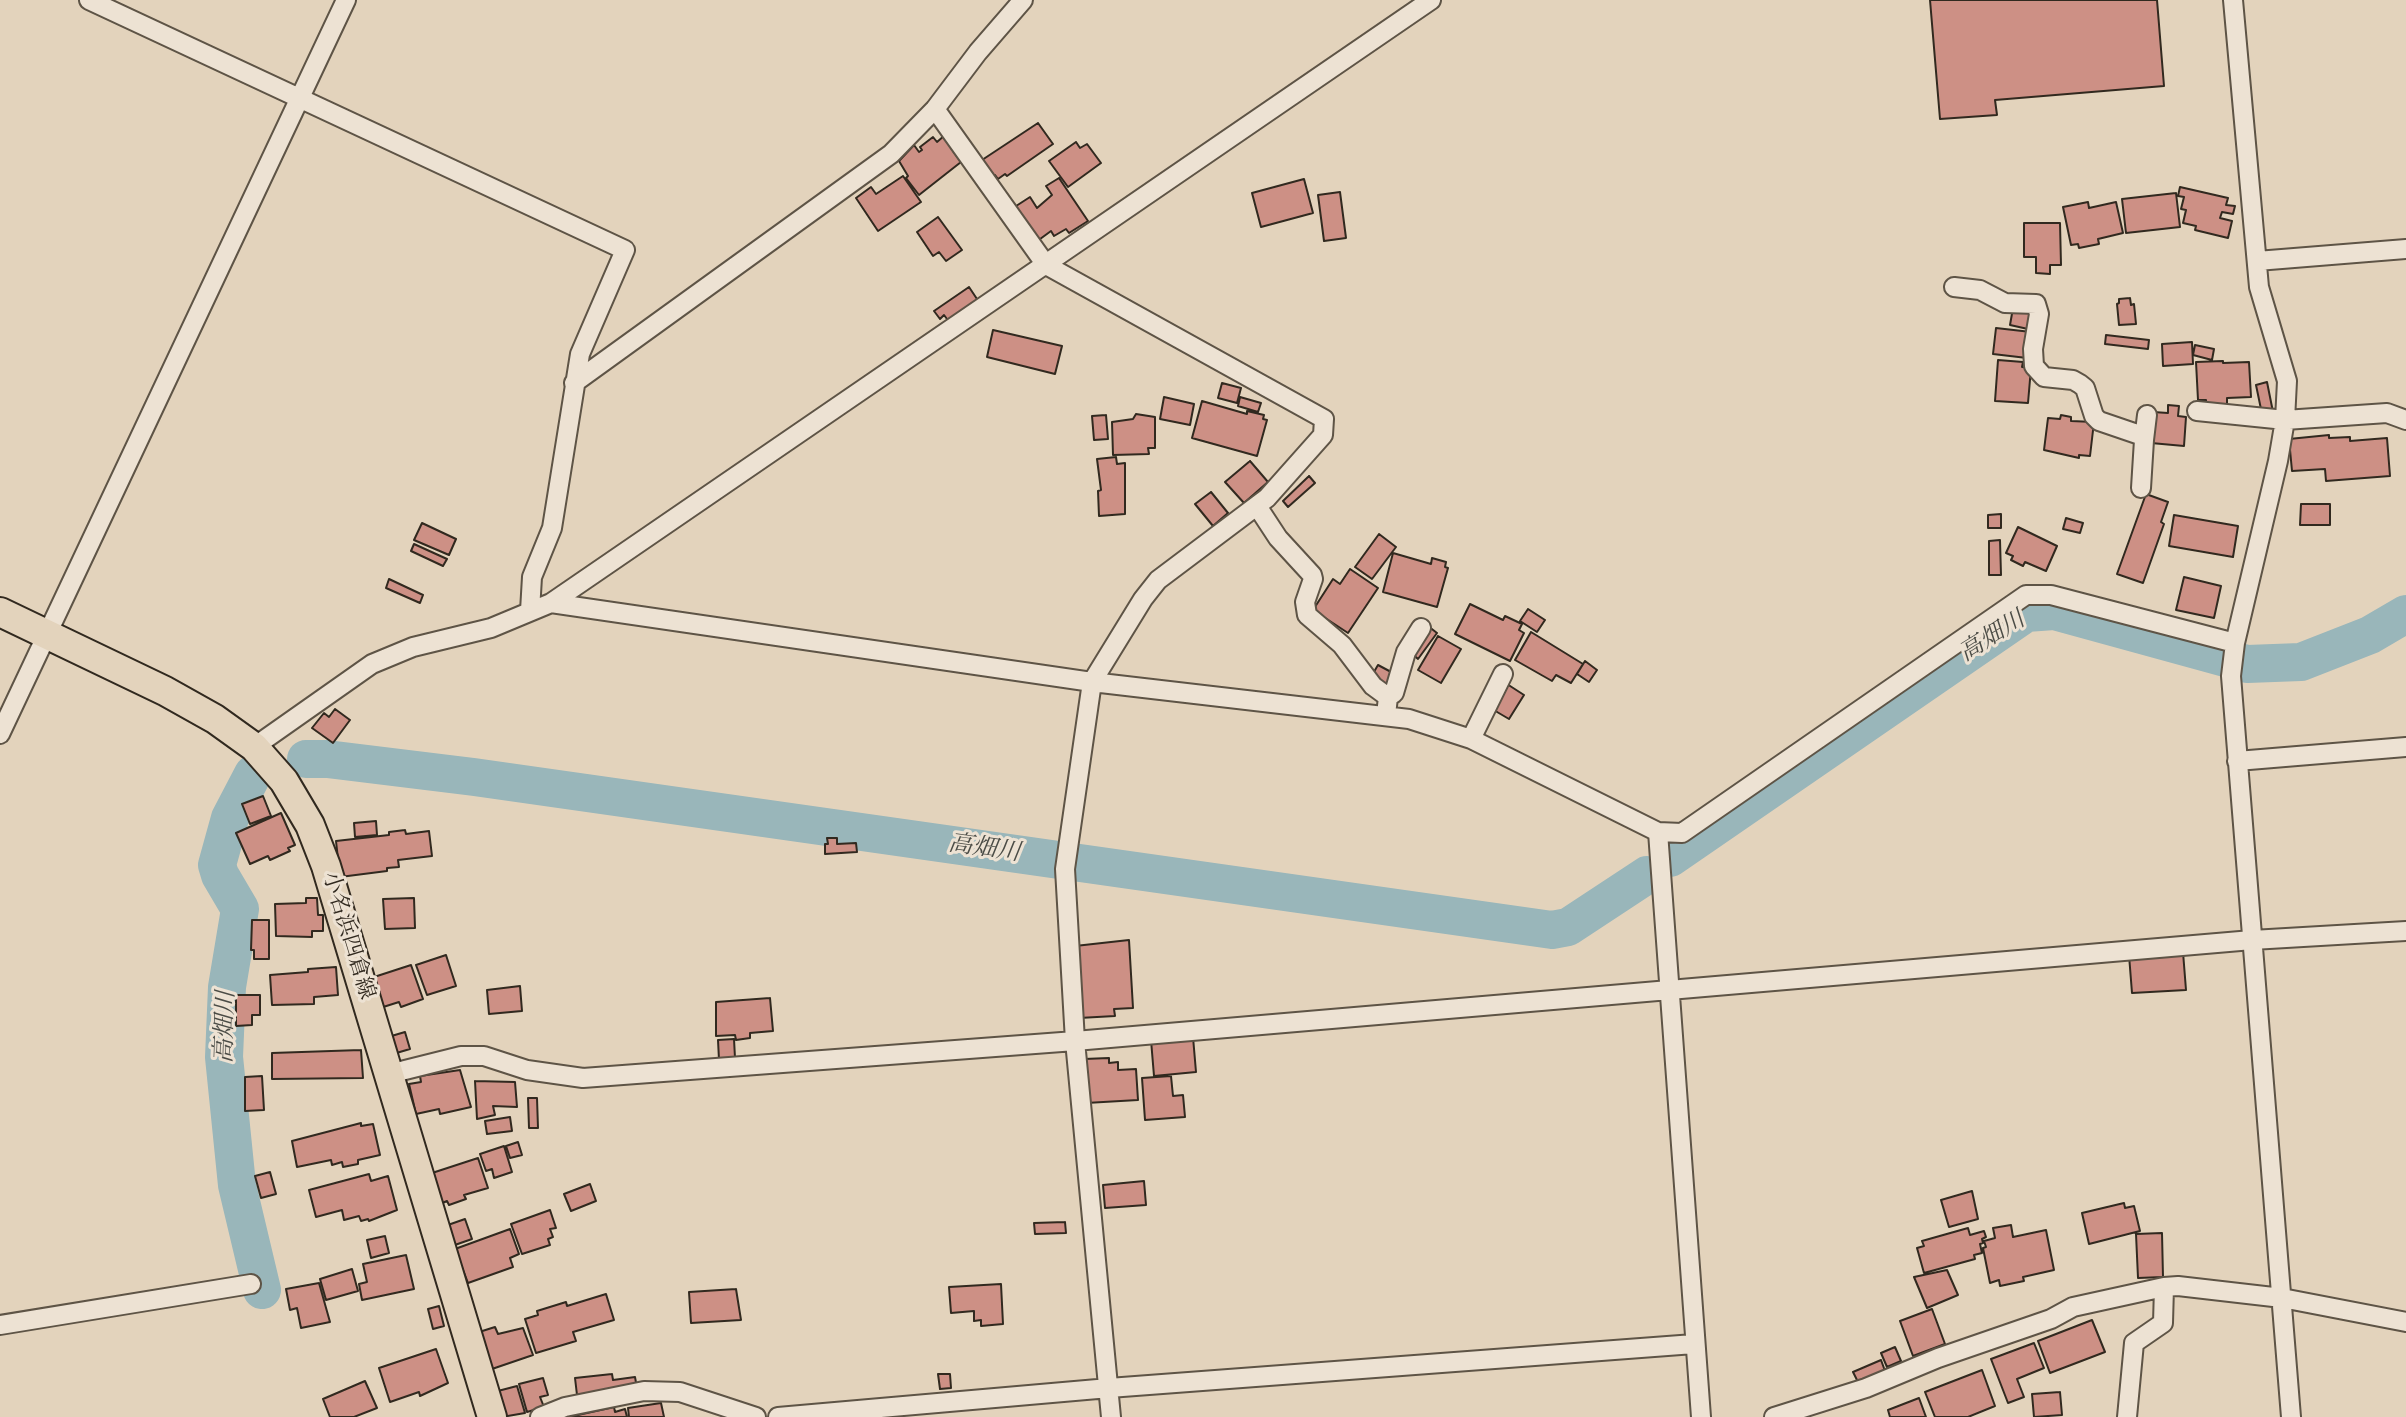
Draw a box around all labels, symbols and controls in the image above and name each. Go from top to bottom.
water label: 高畑川 [1955,607,2031,669]
water label: 高畑川 [946,831,1022,869]
street label: 小名浜四倉線 [315,869,379,1003]
water label: 高畑川 [211,991,243,1063]

